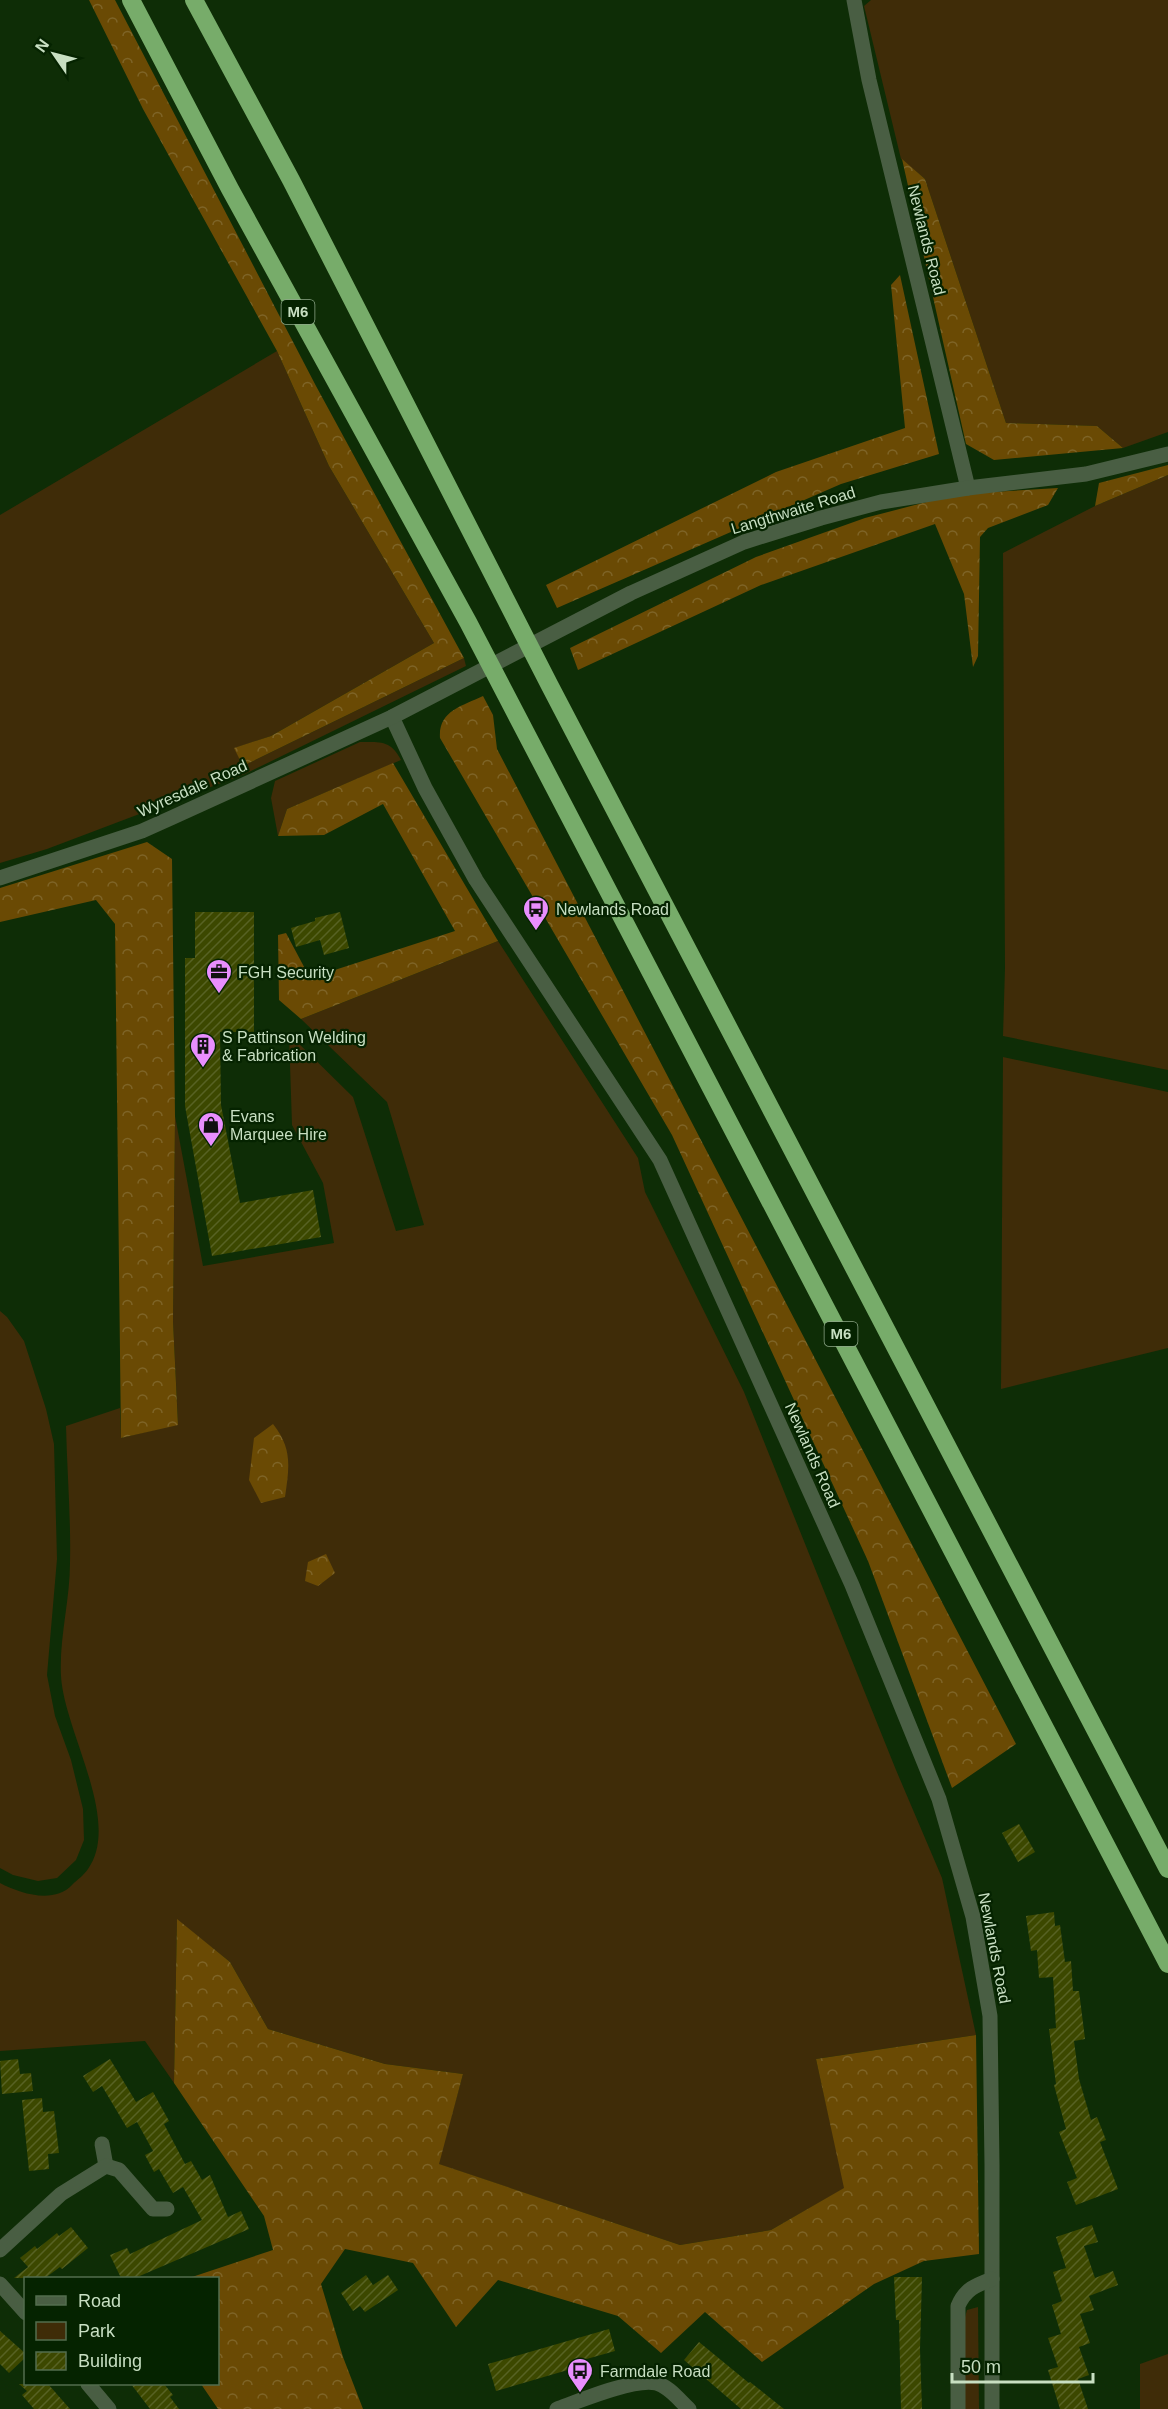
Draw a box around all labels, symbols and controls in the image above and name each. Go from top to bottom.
north arrow [24,24,84,84]
text: N [32,36,52,55]
street label: Newlands Road [905,183,948,297]
road number: M6 [282,300,314,324]
street label: Langthwaite Road [729,483,857,537]
street label: Wyresdale Road [135,757,250,820]
bus stop icon: Newlands Road [521,894,551,932]
place label: Newlands Road [556,901,669,918]
office icon: FGH Security [204,957,234,995]
place label: FGH Security [238,964,334,981]
place label: S Pattinson Welding & Fabrication [222,1029,366,1064]
building icon: S Pattinson Welding & Fabrication [188,1031,218,1069]
place label: Evans Marquee Hire [230,1108,327,1143]
shop icon: Evans Marquee Hire [196,1110,226,1148]
road number: M6 [824,1322,858,1346]
street label: Newlands Road [782,1400,843,1510]
street label: Newlands Road [975,1891,1014,2005]
legend [24,2277,219,2385]
text: Road [78,2291,121,2311]
text: Park [78,2321,116,2341]
scale bar [952,2346,1093,2384]
text: Building [78,2351,142,2371]
bus stop icon: Farmdale Road [565,2356,595,2394]
text: 50 m [961,2357,1001,2377]
place label: Farmdale Road [600,2363,710,2380]

